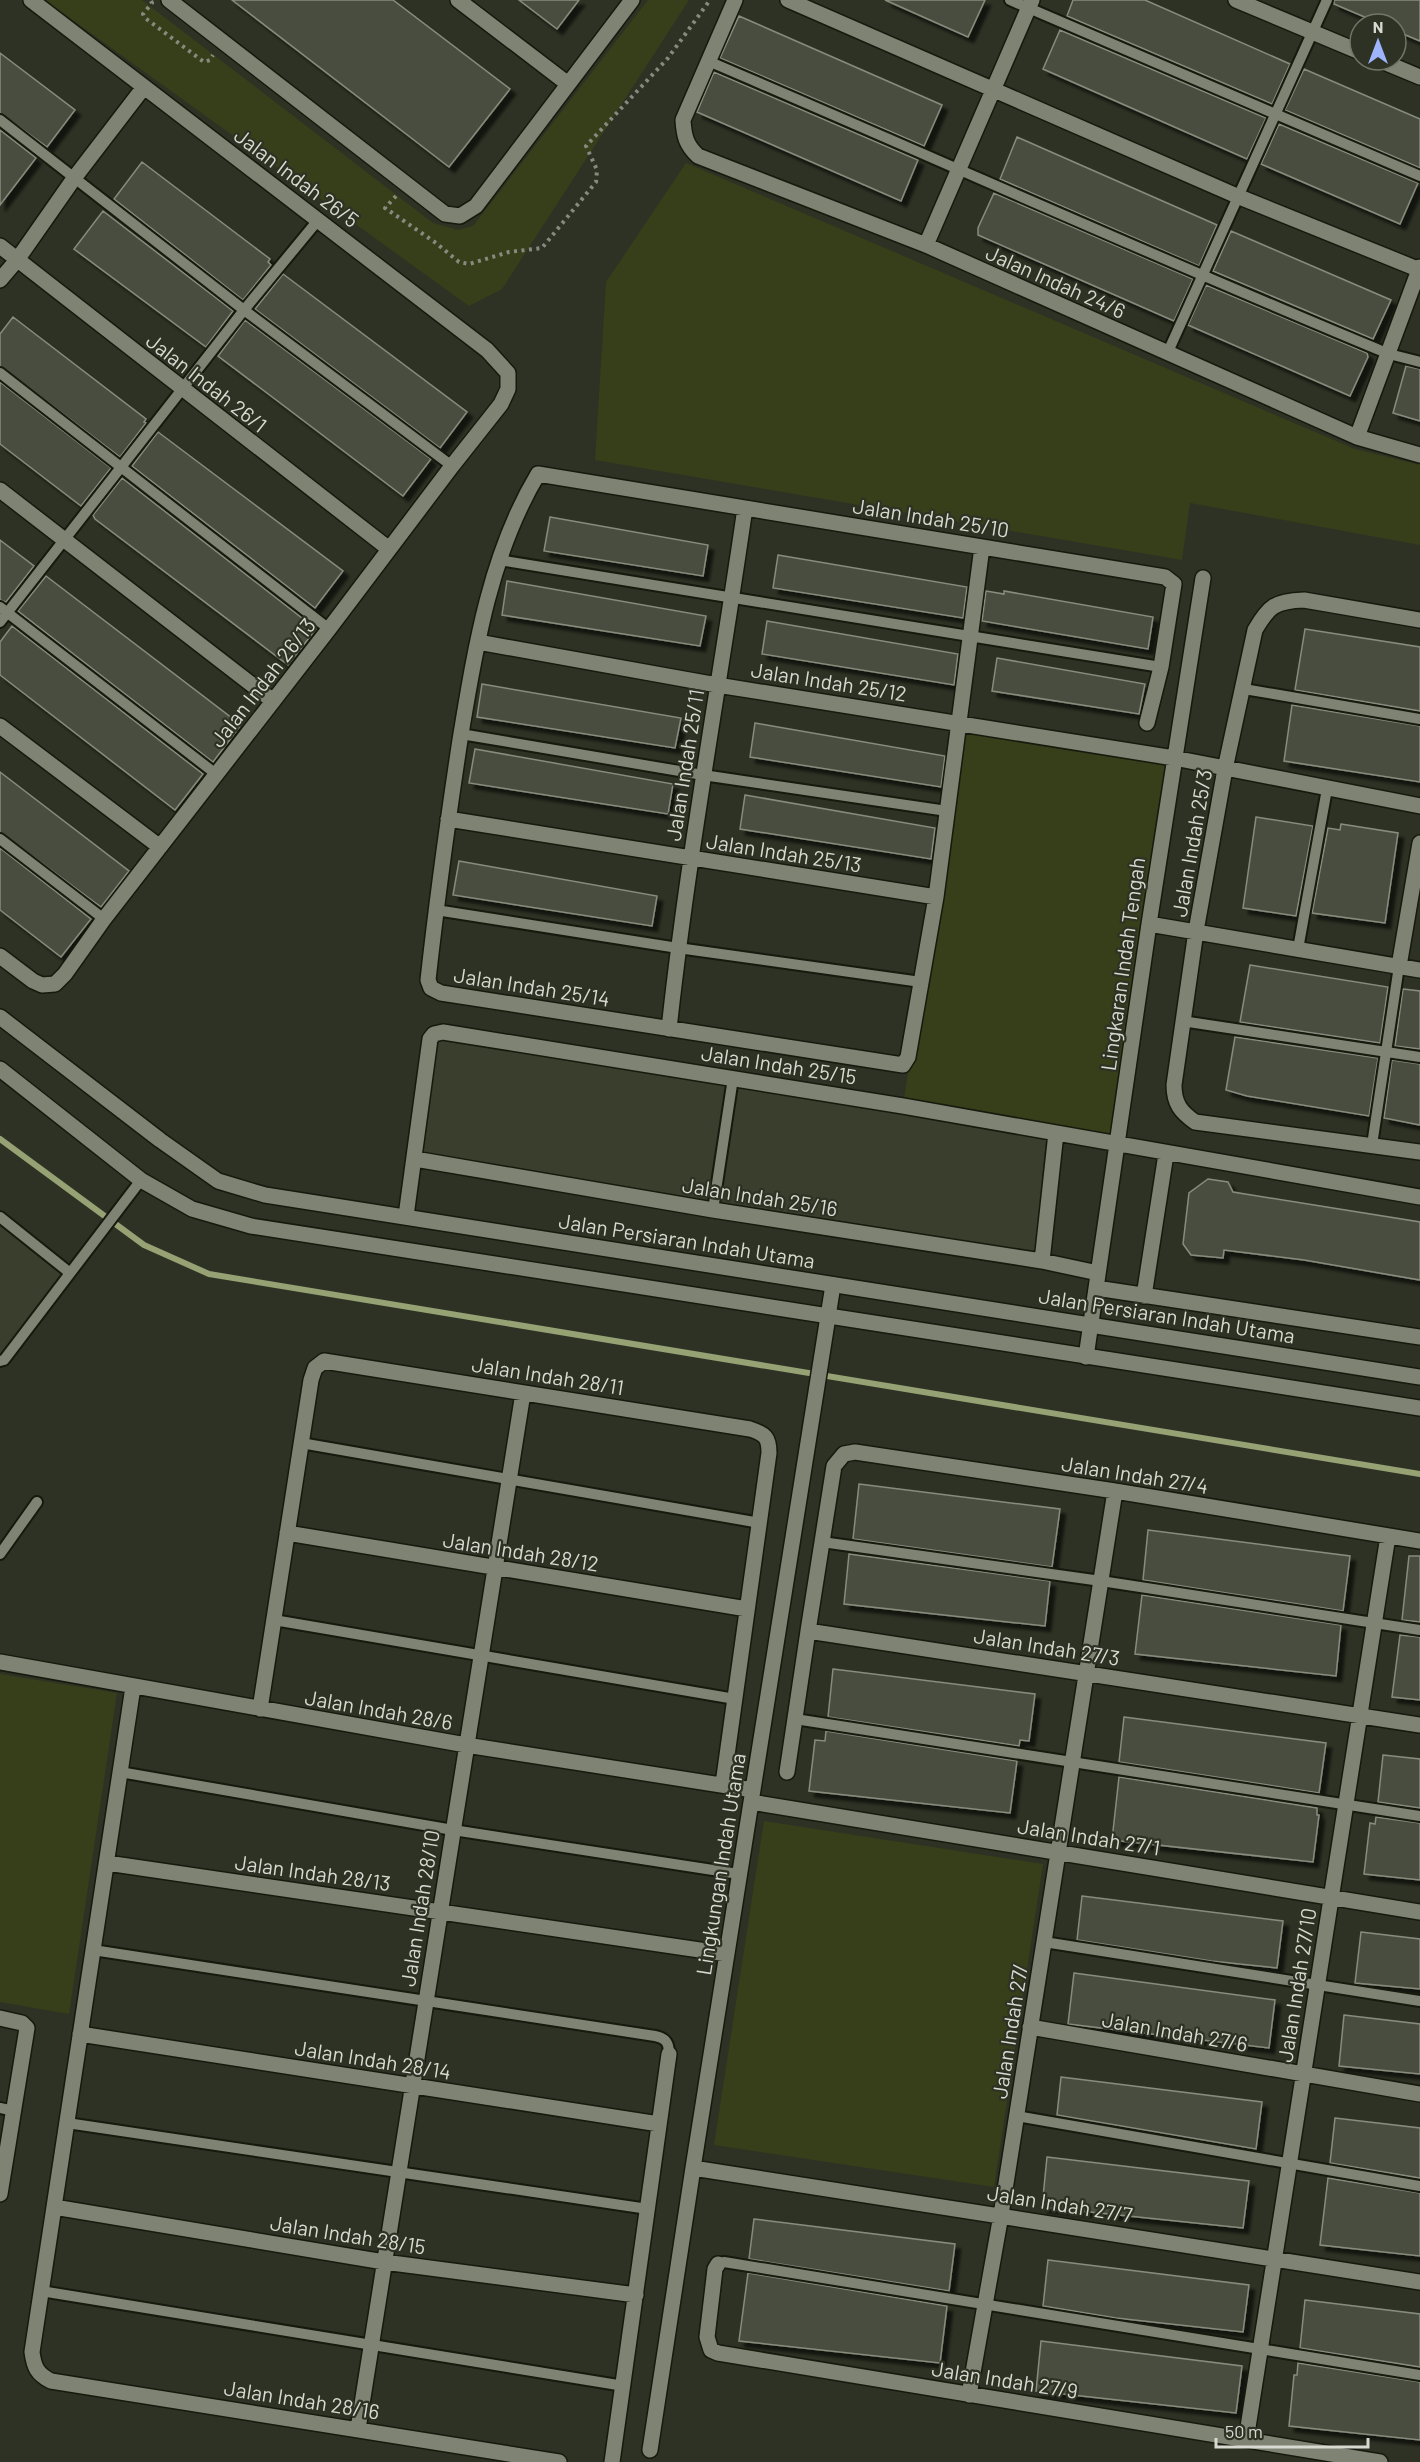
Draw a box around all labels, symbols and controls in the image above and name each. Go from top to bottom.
north arrow [1348,12,1408,72]
text: N [1373,17,1383,36]
street label: Jalan Indah 26/5 [230,122,364,232]
street label: Jalan Indah 24/6 [982,239,1130,323]
street label: Jalan Indah 26/1 [142,327,272,437]
street label: Jalan Indah 25/10 [851,492,1011,542]
street label: Jalan Indah 26/13 [204,612,320,752]
street label: Jalan Indah 25/12 [749,656,909,706]
street label: Jalan Indah 25/11 [660,687,708,843]
street label: Jalan Indah 25/3 [1166,767,1216,919]
street label: Jalan Indah 25/13 [705,827,863,877]
street label: Lingkaran Indah Tengah [1095,856,1149,1072]
street label: Jalan Indah 25/14 [452,961,612,1011]
street label: Jalan Indah 25/15 [700,1039,858,1089]
street label: Jalan Indah 25/16 [681,1171,839,1221]
street label: Jalan Persiaran Indah Utama [557,1207,817,1273]
street label: Jalan Persiaran Indah Utama [1037,1282,1297,1348]
street label: Jalan Indah 28/11 [470,1351,626,1399]
street label: Jalan Indah 27/4 [1060,1450,1210,1498]
street label: Jalan Indah 28/12 [441,1526,601,1576]
street label: Jalan Indah 27/3 [972,1622,1122,1670]
street label: Jalan Indah 28/6 [303,1684,455,1734]
street label: Lingkungan Indah Utama [690,1751,750,1977]
street label: Jalan Indah 27/1 [1016,1812,1162,1860]
street label: Jalan Indah 28/10 [394,1828,444,1988]
street label: Jalan Indah 28/13 [234,1849,392,1895]
street label: Jalan Indah 27/10 [1271,1906,1321,2064]
street label: Jalan Indah 27/ [986,1962,1032,2100]
street label: Jalan Indah 27/6 [1100,2006,1250,2056]
street label: Jalan Indah 28/14 [293,2034,453,2084]
street label: Jalan Indah 27/7 [986,2179,1134,2227]
street label: Jalan Indah 28/15 [269,2209,427,2259]
street label: Jalan Indah 27/9 [930,2355,1080,2403]
street label: Jalan Indah 28/16 [222,2374,382,2424]
scale bar [1216,2411,1368,2449]
text: 50 m [1225,2420,1263,2442]

